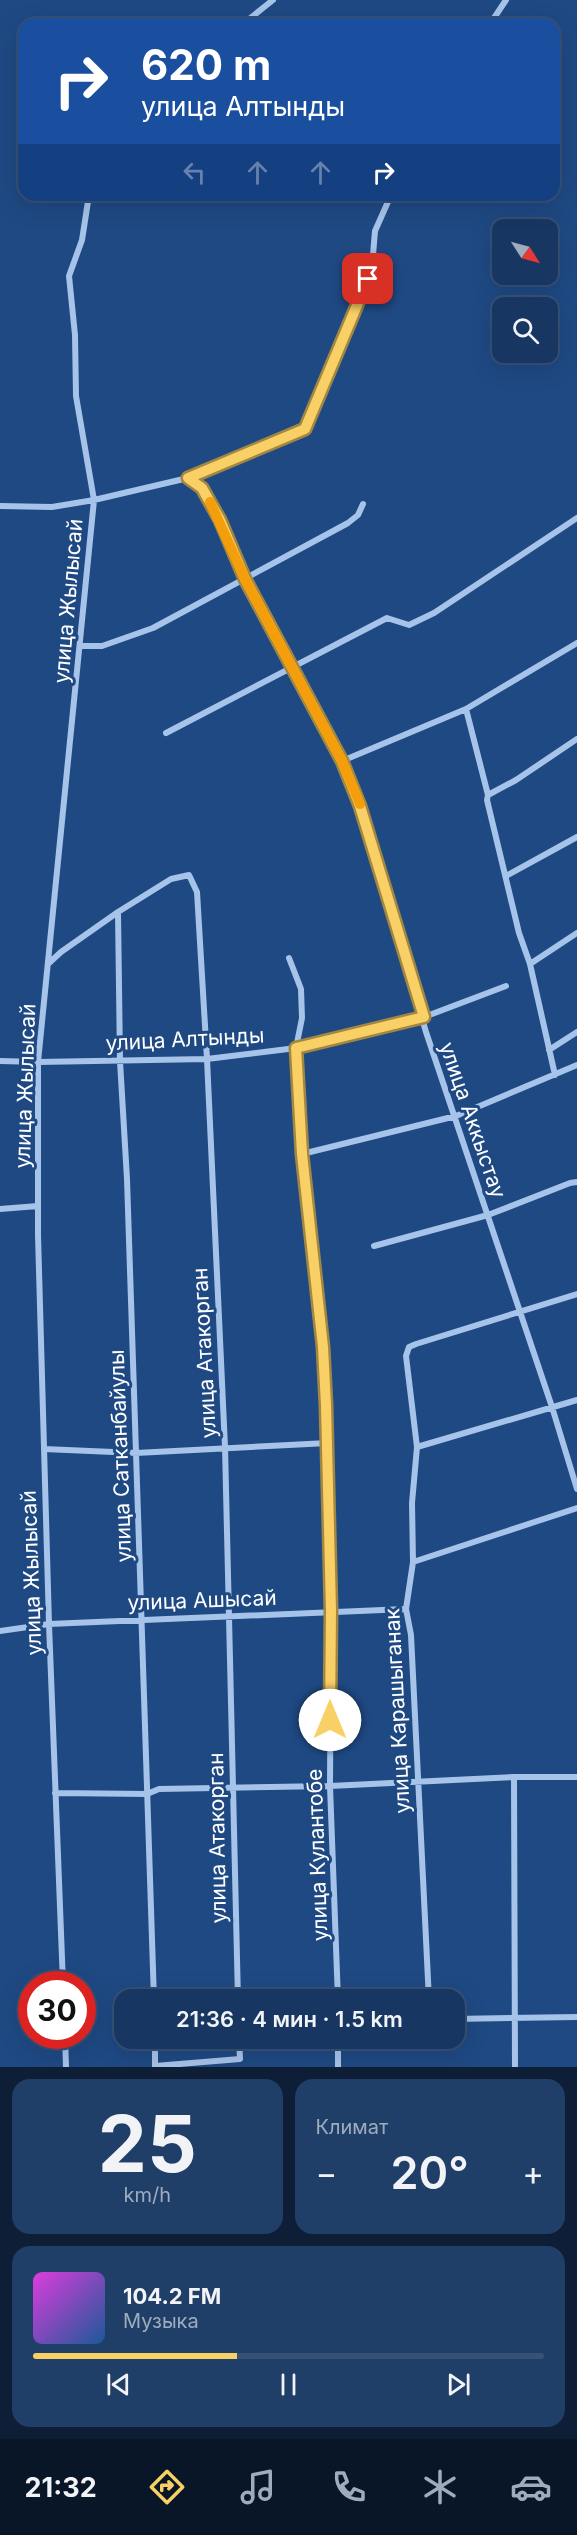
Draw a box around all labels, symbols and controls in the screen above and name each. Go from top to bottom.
text: 620 m [141,39,271,90]
icon: right [42,42,120,120]
text: улица Алтынды [141,90,345,123]
icon: left [178,156,211,189]
icon: ahead [241,156,274,189]
icon: ahead [304,156,337,189]
icon: right [367,156,400,189]
north arrow [492,219,558,285]
map controls [492,219,558,363]
pin [342,253,393,304]
icon: arrive [351,262,384,295]
button: search [492,297,558,363]
street label: улица Жылысай [48,518,88,684]
street label: улица Жылысай [10,1003,40,1169]
street label: улица Алтынды [105,1022,265,1056]
street label: улица Аккыстау [435,1039,511,1201]
street label: улица Атакорган [187,1267,221,1439]
street label: улица Сатканбайулы [104,1349,136,1563]
street label: улица Жылысай [16,1490,46,1656]
street label: улица Ашысай [127,1585,277,1615]
street label: улица Карашыганак [379,1607,415,1814]
position arrow [298,1688,362,1752]
street label: улица Атакорган [203,1752,231,1924]
street label: улица Кулантобе [301,1768,333,1942]
speed limit sign: 30 [18,1971,96,2049]
text: 21:36 · 4 мин · 1.5 km [176,2006,403,2032]
text: 25 [98,2096,197,2191]
text: Климат [316,2115,388,2139]
text: 20° [391,2145,469,2200]
text: − [316,2153,337,2193]
text: + [522,2153,544,2193]
text: km/h [123,2183,171,2207]
text: 104.2 FM [123,2283,221,2309]
text: Музыка [123,2309,199,2333]
icon: previous [102,2368,135,2401]
icon: pause [272,2368,305,2401]
icon: next [442,2368,475,2401]
icon: directions [146,2466,188,2508]
icon: music [237,2466,279,2508]
icon: phone [328,2466,370,2508]
icon: climate [419,2466,461,2508]
icon: car [510,2466,552,2508]
text: 21:32 [25,2471,97,2504]

